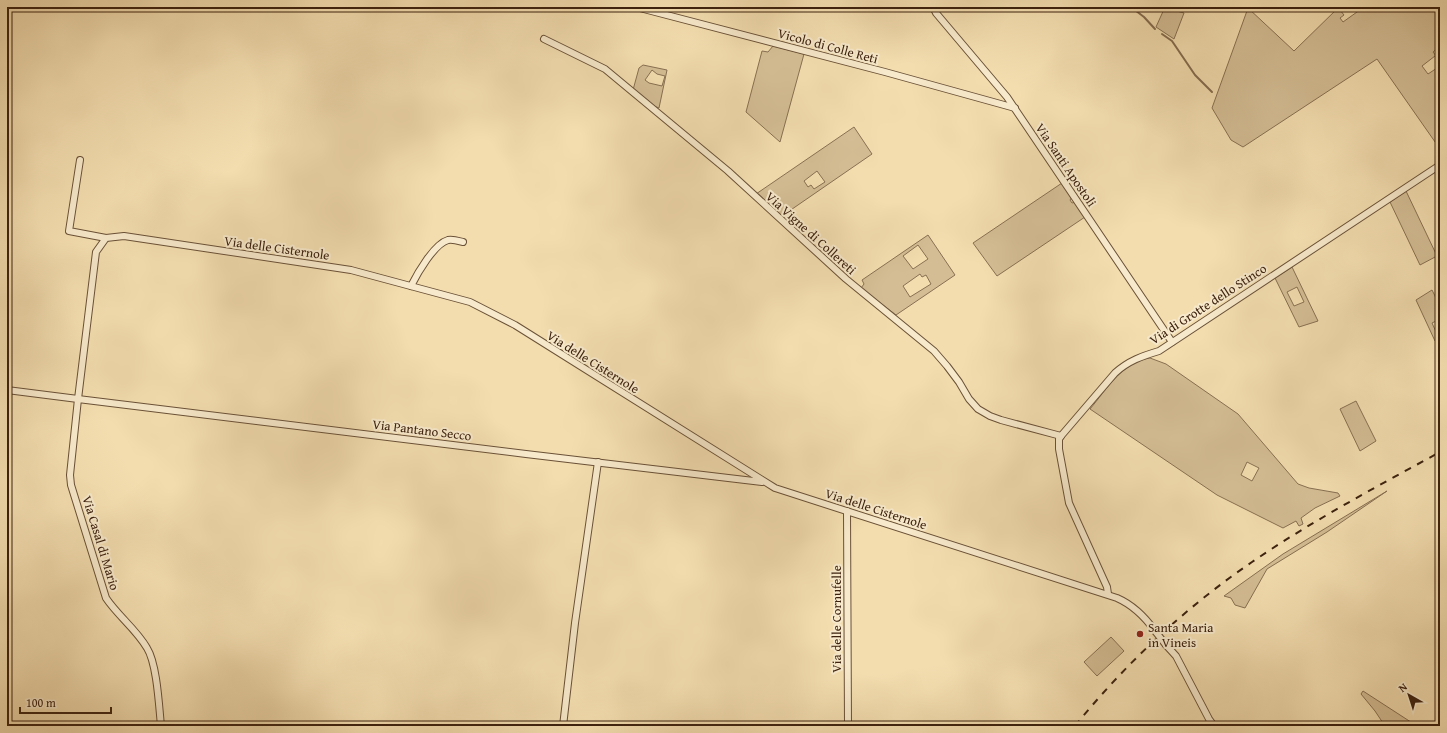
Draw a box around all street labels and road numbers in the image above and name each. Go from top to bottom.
street label: Vicolo di Colle Reti [776,24,881,69]
street label: Via Santi Apostoli [1031,119,1101,211]
street label: Via Vigne di Collereti [761,187,861,279]
street label: Via delle Cisternole [223,231,331,265]
street label: Via di Grotte dello Stinco [1146,259,1271,349]
street label: Via delle Cisternole [543,326,643,398]
street label: Via Pantano Secco [371,414,473,446]
street label: Via delle Cisternole [823,484,929,534]
street label: Via Casal di Mario [78,493,125,593]
street label: Via delle Cornufelle [827,565,846,673]

